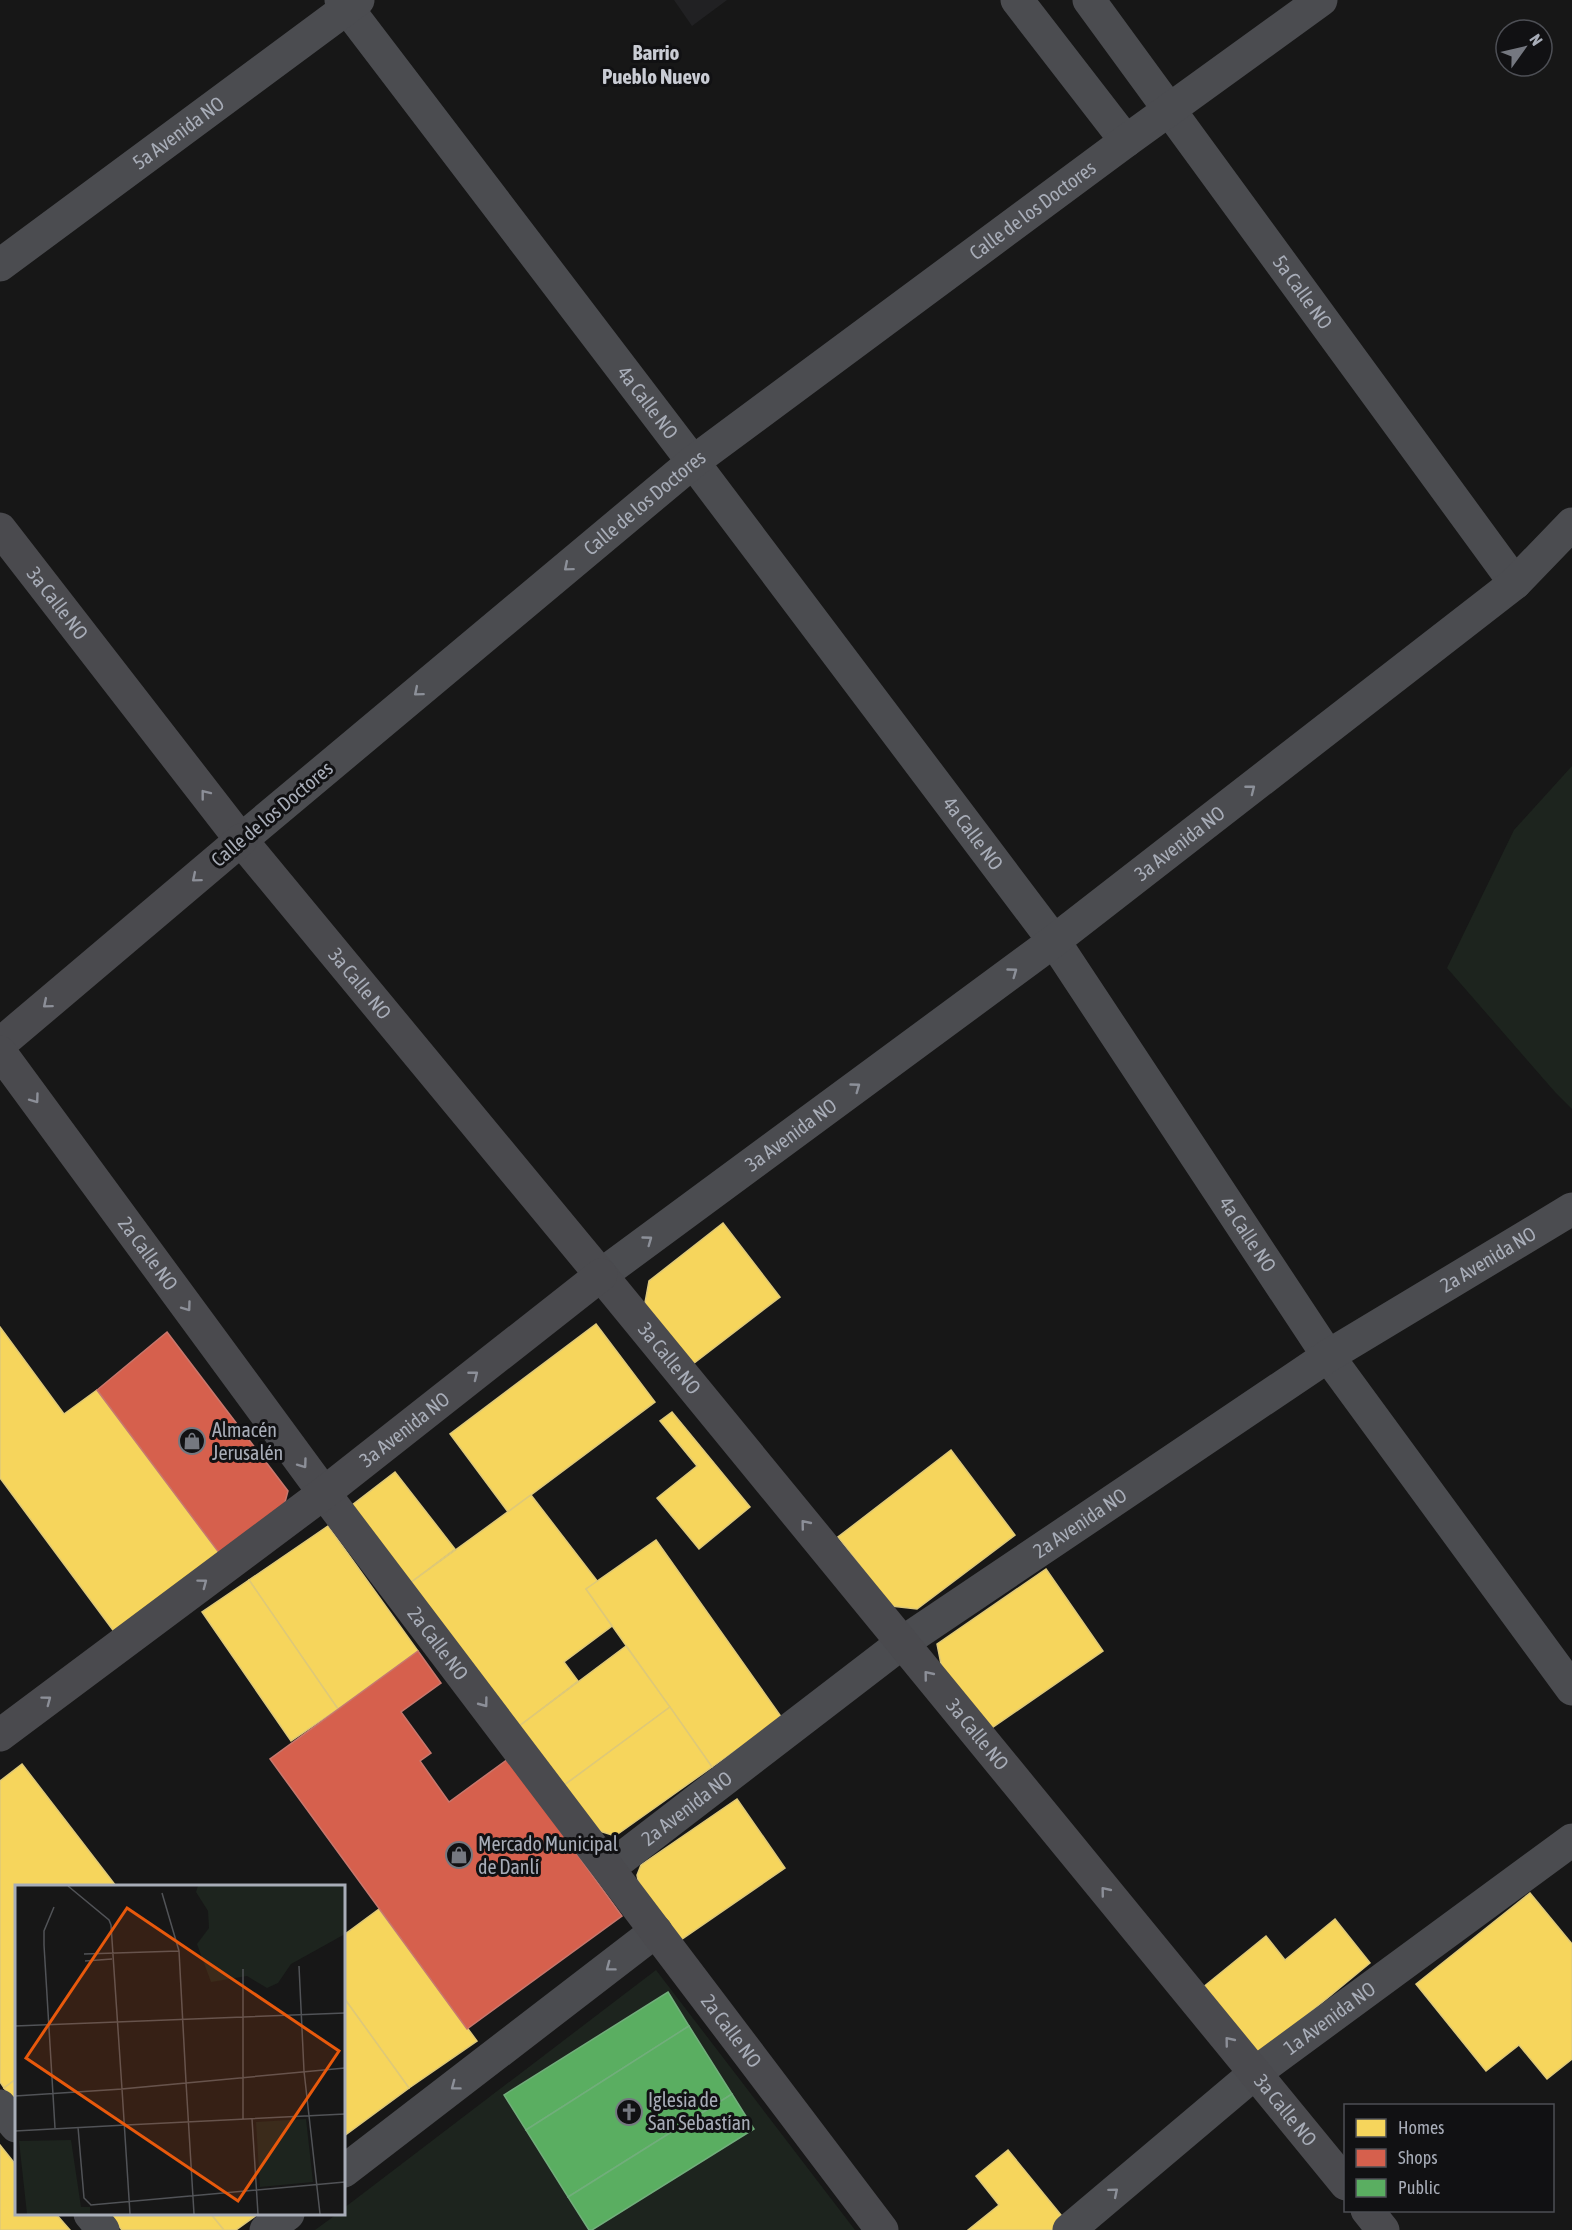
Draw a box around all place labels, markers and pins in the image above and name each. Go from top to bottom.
place label: Almacén Jerusalén [212,1418,283,1464]
shop icon: Almacén Jerusalén [177,1426,207,1456]
place label: Mercado Municipal de Danlí [478,1832,619,1878]
shop icon: Mercado Municipal de Danlí [444,1840,474,1870]
place label: Iglesia de San Sebastían [648,2088,751,2134]
church icon: Iglesia de San Sebastían [614,2097,644,2127]

